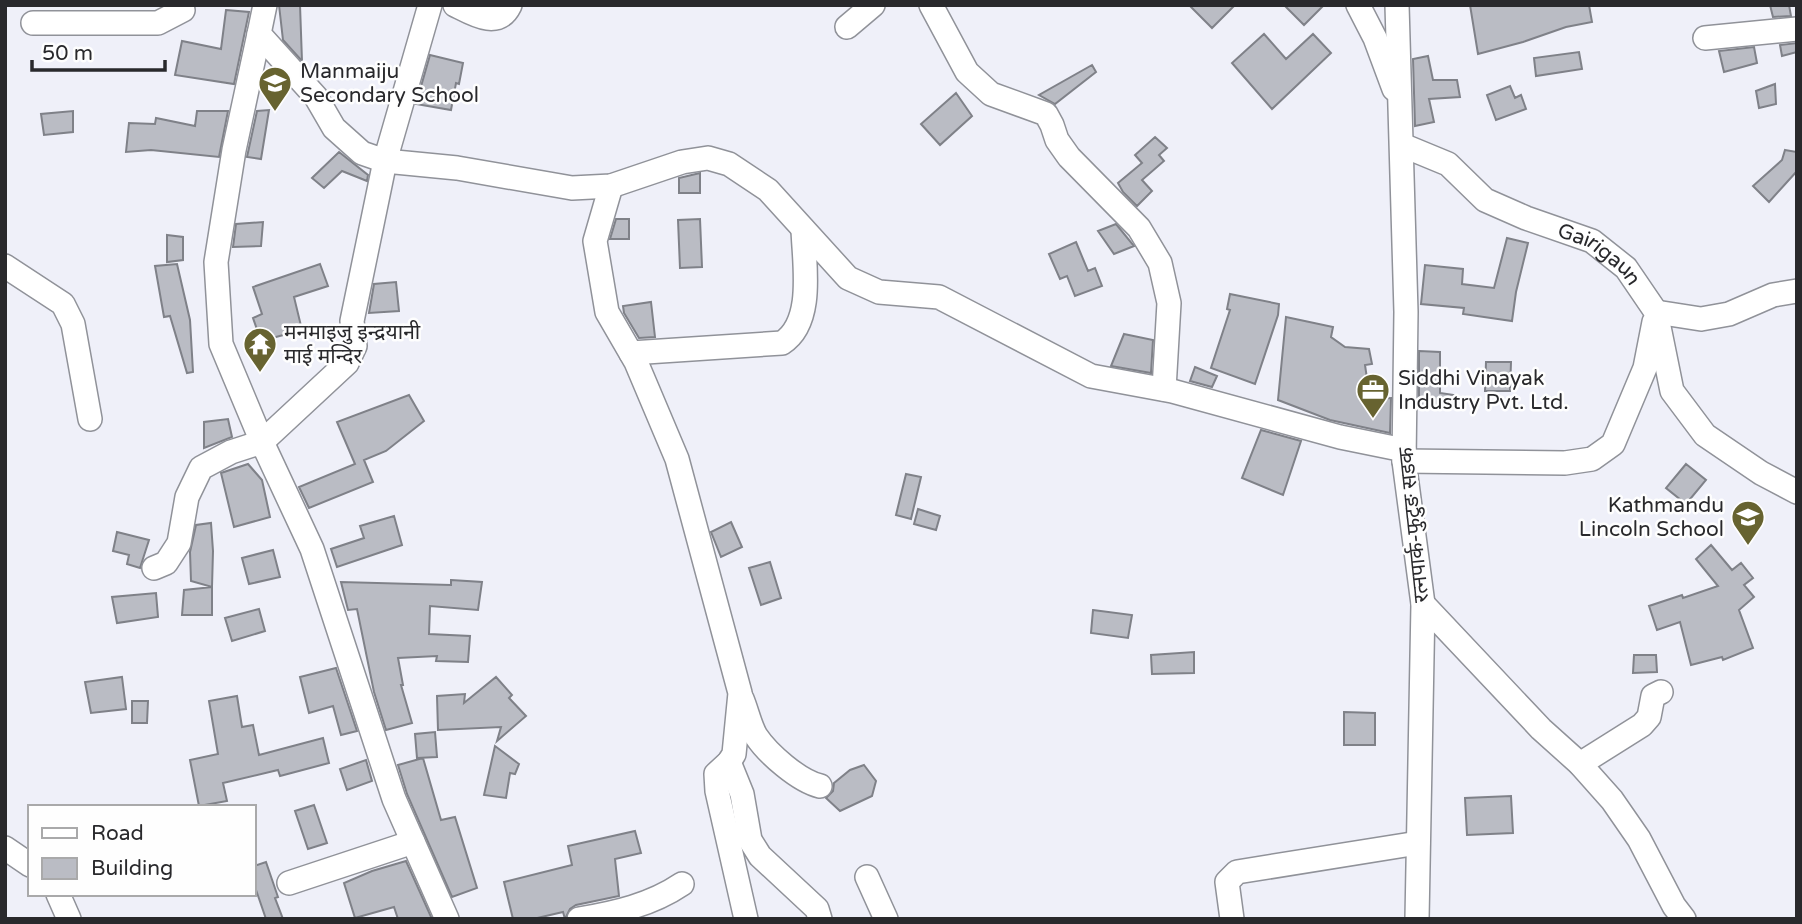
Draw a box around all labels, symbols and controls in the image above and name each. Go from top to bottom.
scale bar [32,28,164,72]
text: 50 m [42,41,93,66]
place label: Manmaiju Secondary School [300,59,479,108]
school or university icon: Manmaiju Secondary School [256,64,294,113]
street label: Gairigaun [1554,218,1646,290]
place label: मनमाइजु इन्द्रयानी माई मन्दिर [284,320,421,369]
temple icon: मनमाइजु इन्द्रयानी माई मन्दिर [241,325,279,374]
place label: Siddhi Vinayak Industry Pvt. Ltd. [1398,366,1569,415]
office icon: Siddhi Vinayak Industry Pvt. Ltd. [1354,371,1392,420]
street label: रत्नपार्क-फुटुङ सडक [1393,445,1435,604]
place label: Kathmandu Lincoln School [1579,493,1724,542]
school or university icon: Kathmandu Lincoln School [1729,498,1767,547]
legend [28,805,256,896]
text: Road [91,821,144,846]
text: Building [91,856,173,881]

